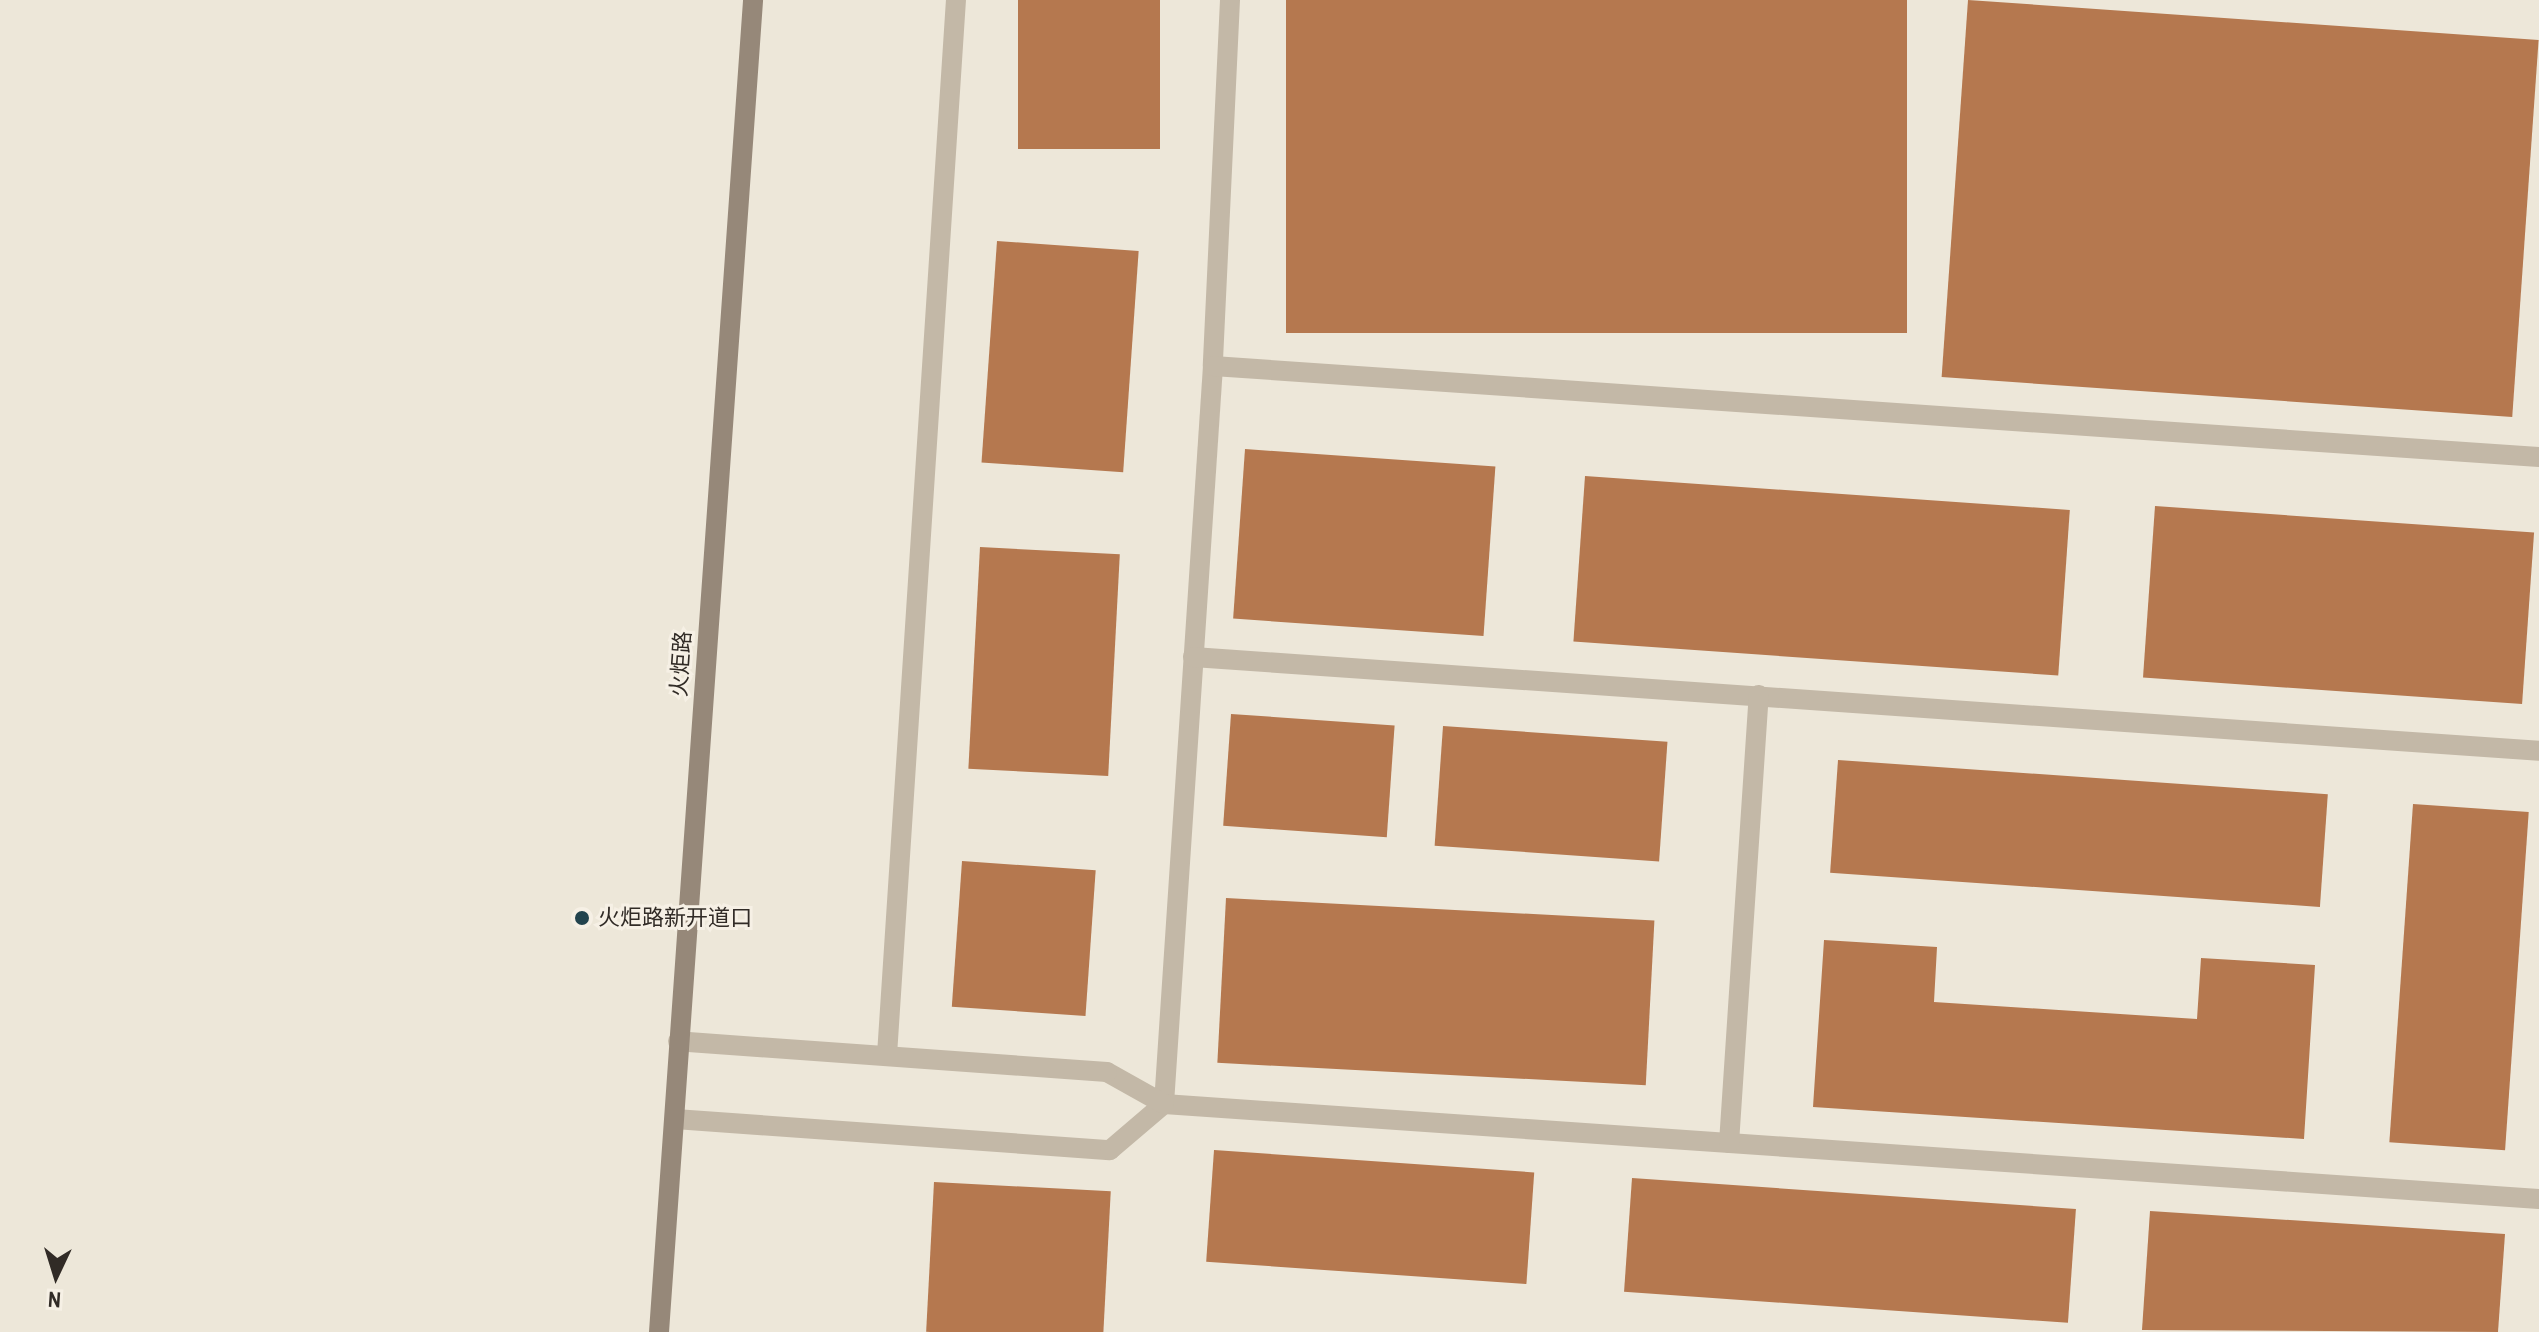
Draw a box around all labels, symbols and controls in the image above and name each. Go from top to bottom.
street label: 火炬路 [666,630,696,698]
place label: 火炬路新开道口 [598,905,752,931]
marker: 火炬路新开道口 [573,909,591,927]
north arrow [16,1236,96,1316]
text: N [47,1285,62,1315]

